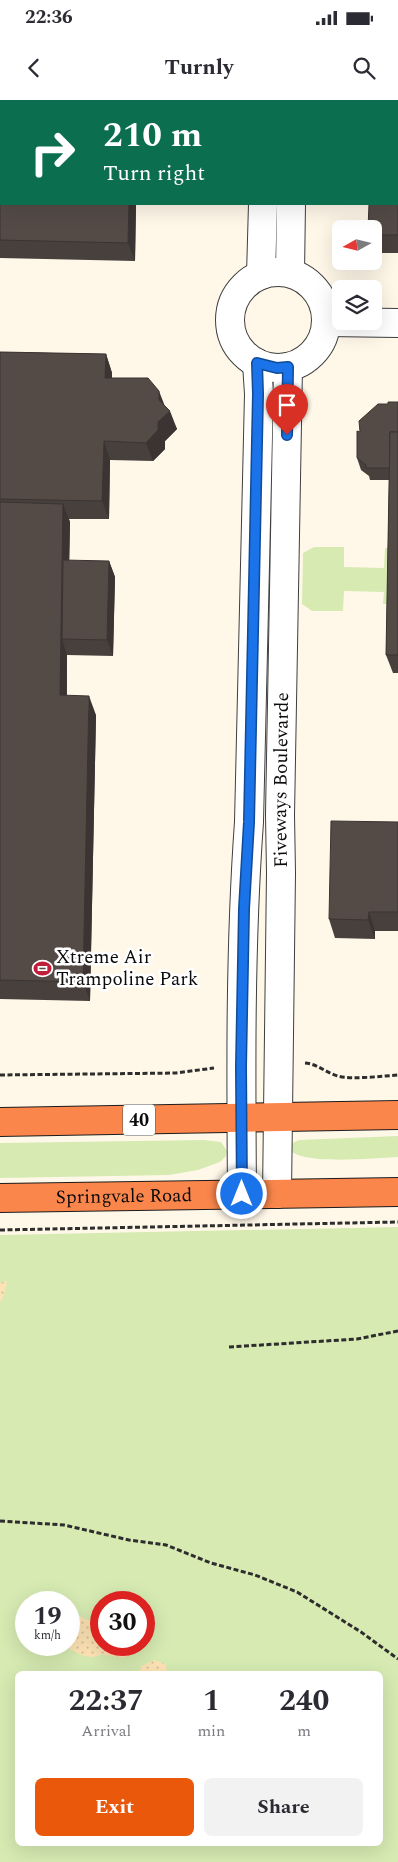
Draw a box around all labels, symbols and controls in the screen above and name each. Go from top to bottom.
text: 22:36 [25,3,73,32]
text: Turnly [165,51,233,84]
icon: back [20,54,48,82]
icon: search [350,54,378,82]
text: 210 m [103,109,202,162]
icon: right [20,120,85,185]
text: Turn right [103,157,205,190]
north arrow [332,220,382,270]
map controls [332,220,382,330]
button: layers [332,280,382,330]
pin [266,384,308,435]
icon: arrive [273,391,301,419]
street label: Fiveways Boulevarde [265,692,297,868]
place label: Xtreme Air Trampoline Park [56,943,199,994]
sports icon: Xtreme Air Trampoline Park [32,958,52,978]
road number: 40 [123,1104,155,1136]
position arrow [215,1167,267,1219]
street label: Springvale Road [56,1181,192,1212]
speed limit sign: 30 [90,1591,155,1656]
text: 19 [33,1598,62,1636]
text: km/h [34,1626,61,1645]
text: 22:37 [69,1678,144,1724]
text: 1 [203,1678,220,1724]
text: 240 [279,1678,329,1724]
text: Arrival [81,1719,131,1743]
text: min [197,1719,225,1743]
text: m [297,1719,311,1743]
button: Exit [35,1778,194,1836]
button: Share [204,1778,363,1836]

